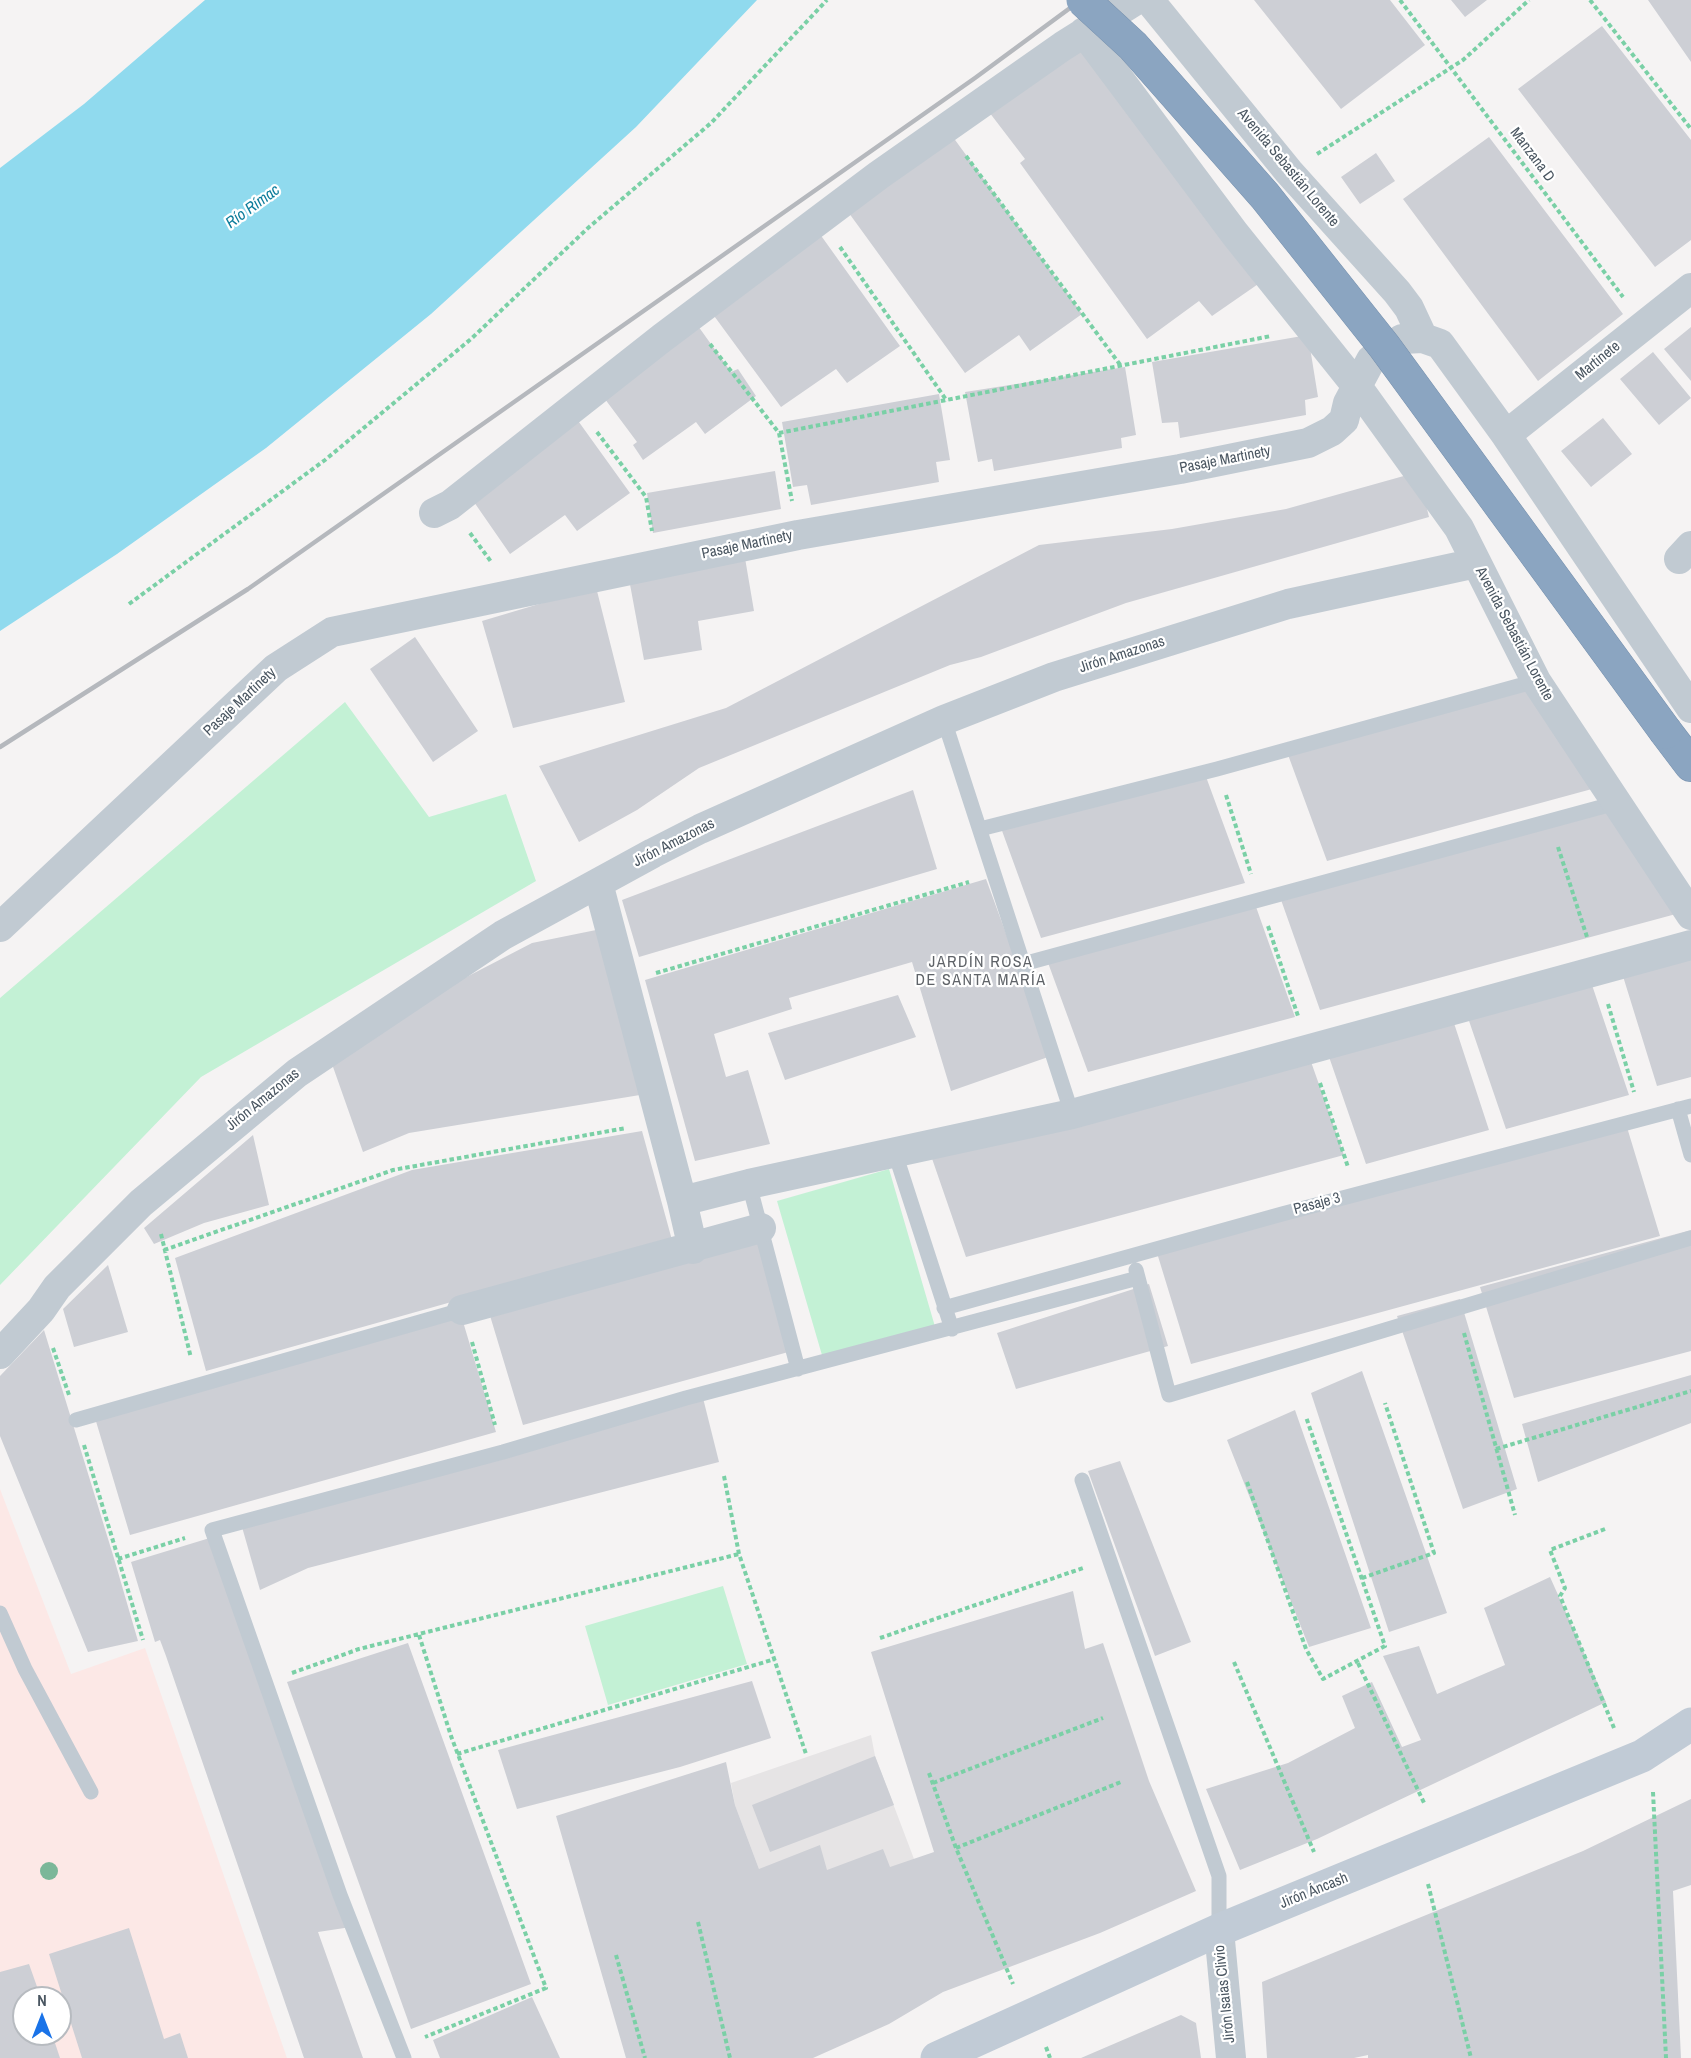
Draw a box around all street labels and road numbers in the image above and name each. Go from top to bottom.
street label: Avenida Sebastián Lorente [1233,105,1343,231]
street label: Manzana D [1506,124,1558,186]
street label: Martinete [1572,338,1624,384]
street label: Pasaje Martinety [1178,442,1272,478]
street label: Pasaje Martinety [700,527,794,563]
street label: Avenida Sebastián Lorente [1471,564,1557,704]
street label: Jirón Amazonas [1077,633,1167,677]
street label: Pasaje Martinety [200,664,280,740]
street label: Jirón Amazonas [630,815,718,871]
street label: Jirón Amazonas [223,1065,303,1135]
street label: Pasaje 3 [1292,1189,1342,1219]
street label: Jirón Áncash [1277,1869,1351,1913]
street label: Jirón Isaias Clivio [1211,1944,1239,2044]

